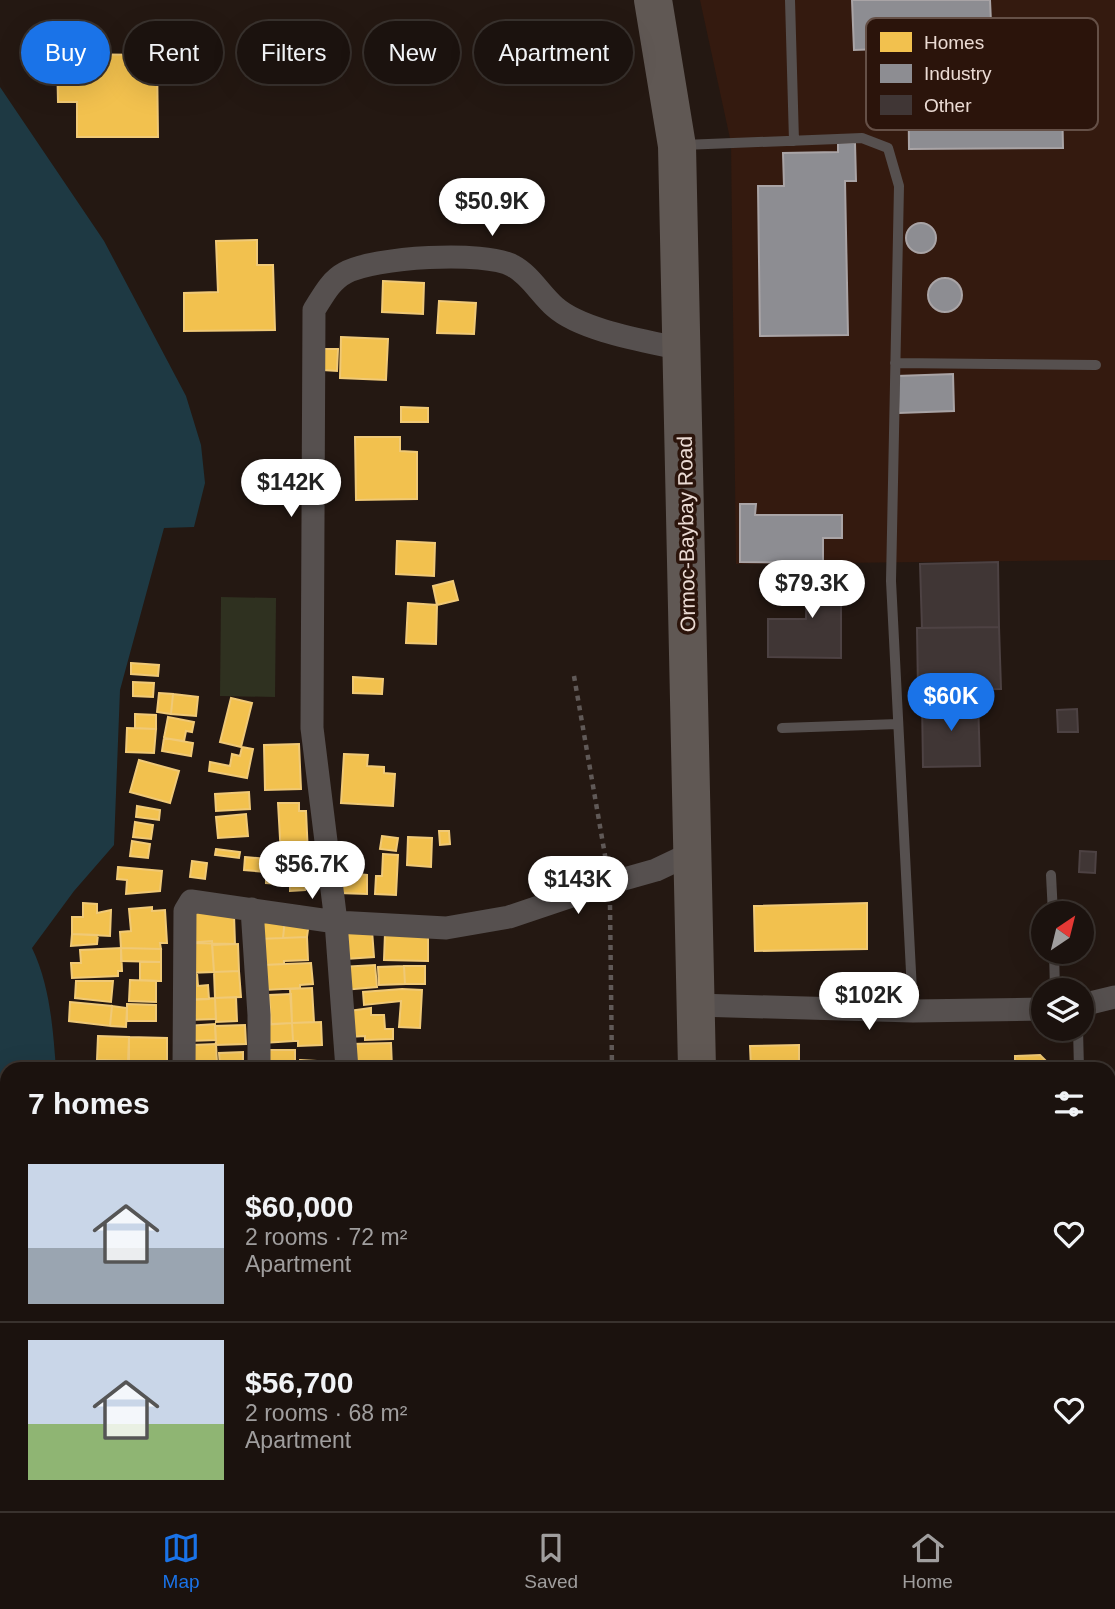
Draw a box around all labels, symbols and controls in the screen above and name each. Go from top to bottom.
legend [866,18,1098,130]
chip: Buy [21,21,110,84]
chip: Rent [124,21,223,84]
chip: Filters [237,21,350,84]
chip: New [364,21,460,84]
chip: Apartment [474,21,633,84]
text: Homes [924,32,984,53]
text: Industry [924,63,992,84]
text: Other [924,95,972,116]
pin: $50.9K [435,178,549,238]
text: $50.9K [455,188,529,214]
street label: Ormoc-Baybay Road [673,436,699,632]
pin: $142K [242,460,340,519]
text: $142K [257,469,325,495]
pin: $79.3K [755,560,869,620]
text: $79.3K [775,570,849,596]
pin: $60K [910,674,992,733]
text: $60K [924,683,978,709]
pin: $56.7K [255,842,369,901]
text: $56.7K [275,851,349,877]
pin: $143K [529,856,627,916]
text: $143K [544,866,612,892]
north arrow [1031,901,1094,964]
map controls [1031,901,1094,1041]
pin: $102K [820,972,918,1032]
button: layers [1031,978,1094,1041]
text: $102K [835,982,903,1008]
icon: filters [1050,1085,1088,1123]
text: 7 homes [28,1087,150,1120]
text: $60,000 [245,1190,353,1223]
icon: home [84,1192,168,1276]
icon: heart [1050,1215,1088,1253]
text: 2 rooms · 72 m² [245,1224,407,1250]
text: Apartment [245,1251,351,1277]
text: $56,700 [245,1366,353,1399]
icon: home [84,1368,168,1452]
icon: heart [1050,1391,1088,1429]
text: 2 rooms · 68 m² [245,1400,407,1426]
text: Apartment [245,1427,351,1453]
tab: Map [162,1529,200,1593]
tab: Saved [524,1529,578,1593]
tab: Home [902,1529,953,1593]

